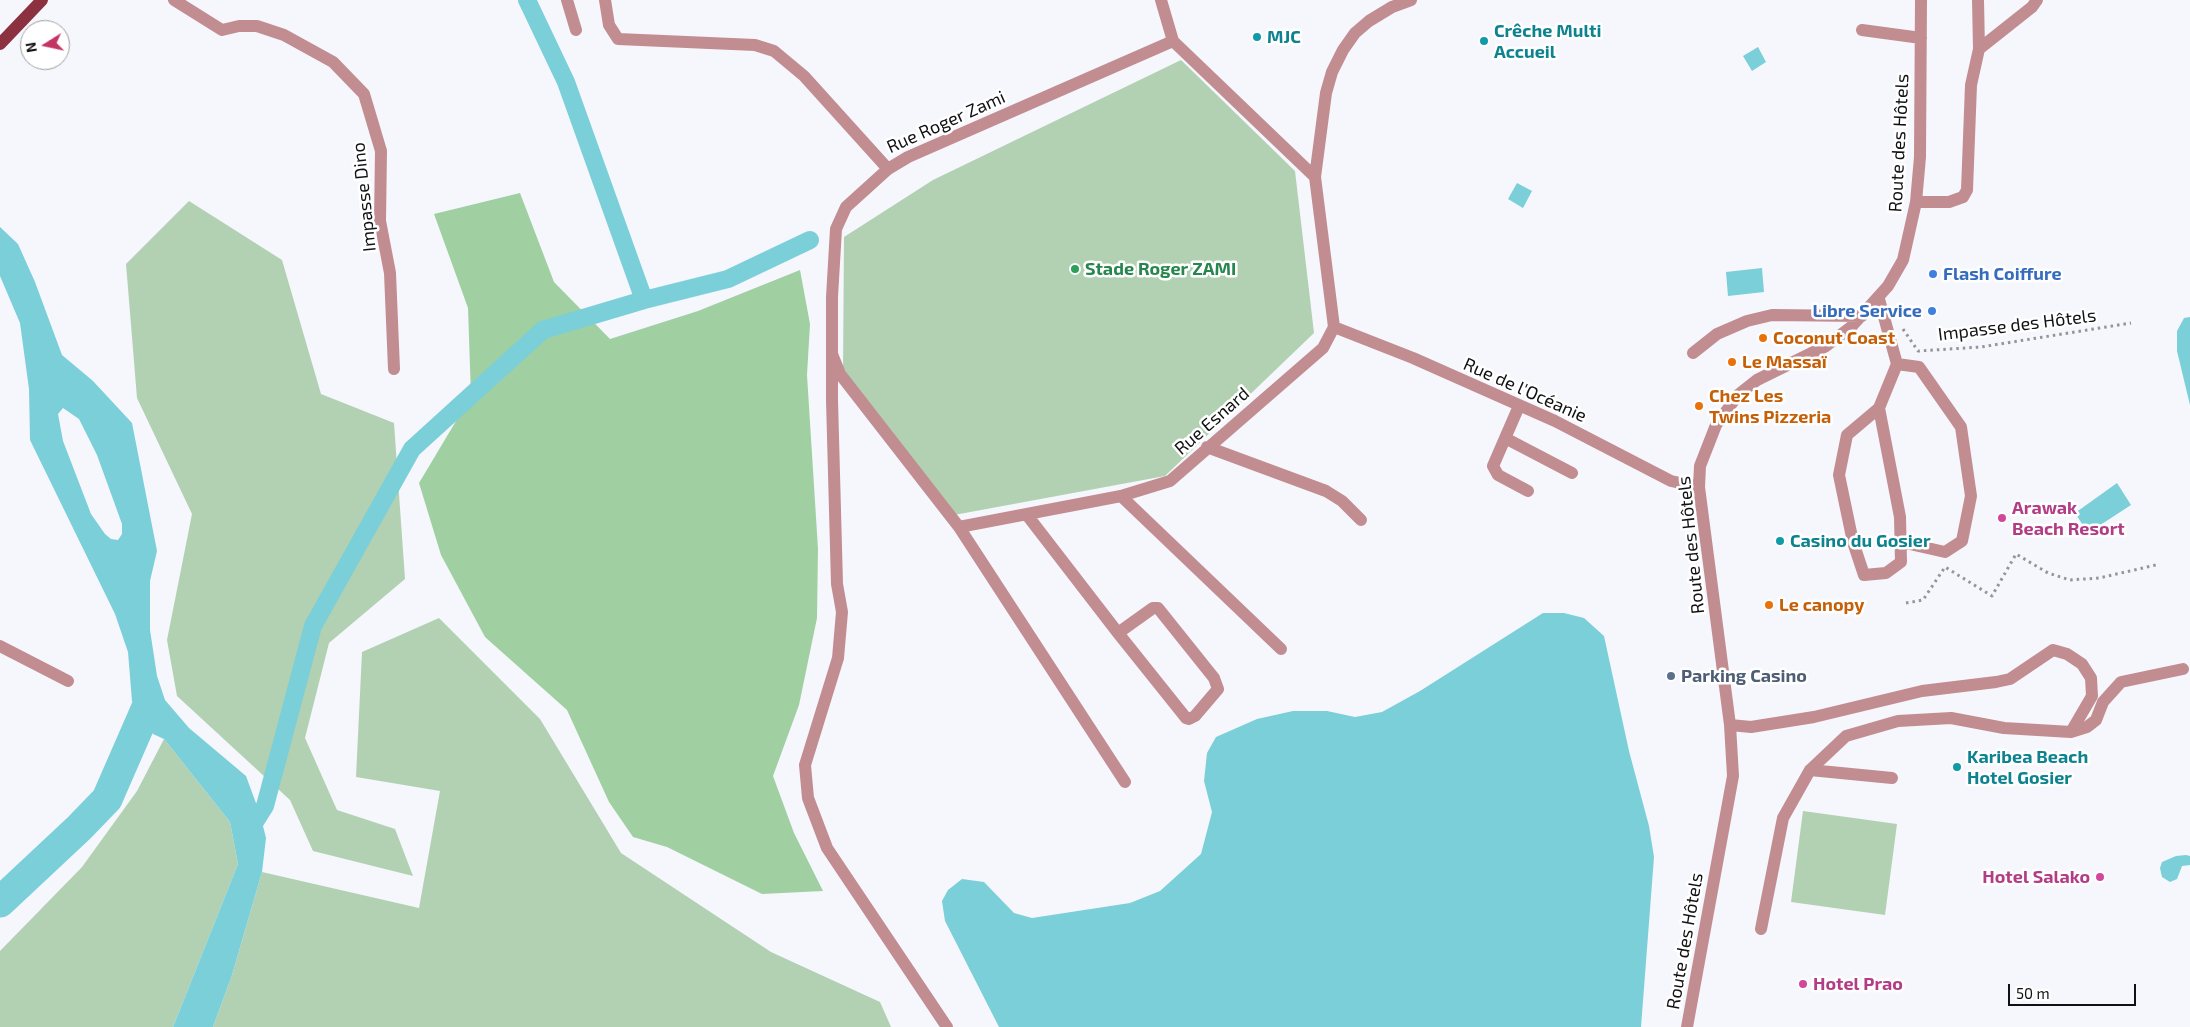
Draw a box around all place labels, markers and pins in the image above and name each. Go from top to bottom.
place label: Crêche Multi Accueil [1494,20,1601,62]
place label: MJC [1267,26,1301,48]
marker: MJC [1251,31,1263,43]
marker: Crêche Multi Accueil [1478,35,1490,47]
place label: Stade Roger ZAMI [1085,258,1236,280]
marker: Stade Roger ZAMI [1069,263,1081,275]
place label: Flash Coiffure [1943,263,2062,285]
marker: Flash Coiffure [1927,268,1939,280]
place label: Libre Service [1812,300,1922,322]
marker: Libre Service [1926,305,1938,317]
place label: Coconut Coast [1773,327,1895,349]
marker: Coconut Coast [1757,332,1769,344]
place label: Le Massaï [1742,351,1827,373]
marker: Le Massaï [1726,356,1738,368]
place label: Chez Les Twins Pizzeria [1709,385,1831,428]
marker: Chez Les Twins Pizzeria [1693,400,1705,412]
place label: Arawak Beach Resort [2012,497,2125,540]
marker: Arawak Beach Resort [1996,512,2008,524]
place label: Casino du Gosier [1790,530,1931,552]
marker: Casino du Gosier [1774,535,1786,547]
place label: Le canopy [1779,594,1864,616]
marker: Le canopy [1763,599,1775,611]
place label: Parking Casino [1681,665,1807,687]
marker: Parking Casino [1665,670,1677,682]
place label: Karibea Beach Hotel Gosier [1967,746,2088,789]
marker: Karibea Beach Hotel Gosier [1951,761,1963,773]
place label: Hotel Salako [1982,866,2090,888]
marker: Hotel Salako [2094,871,2106,883]
place label: Hotel Prao [1813,973,1903,995]
marker: Hotel Prao [1797,978,1809,990]

